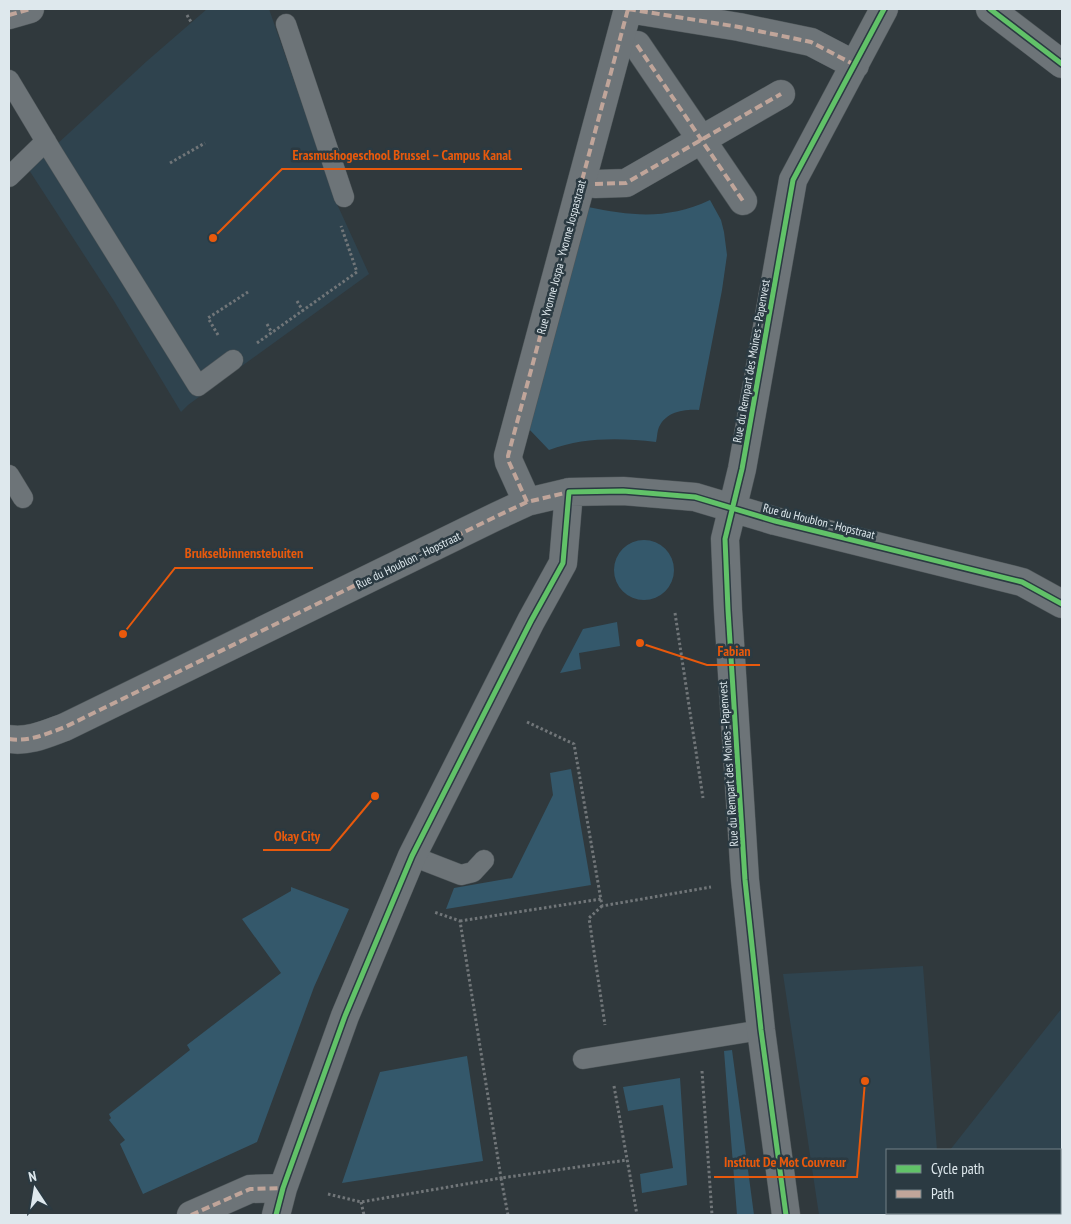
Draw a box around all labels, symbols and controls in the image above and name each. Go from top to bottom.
callout: Erasmushogeschool Brussel – Campus Kanal [282,140,522,169]
text: Erasmushogeschool Brussel – Campus Kanal [293,146,512,164]
street label: Rue Yvonne Jospa - Yvonne Jospastraat [533,178,589,336]
street label: Rue du Rempart des Moines - Papenvest [729,278,773,444]
street label: Rue du Houblon - Hopstraat [762,500,877,542]
street label: Rue du Houblon - Hopstraat [353,528,463,592]
callout: Brukselbinnenstebuiten [175,539,313,568]
text: Brukselbinnenstebuiten [185,544,303,562]
callout: Fabian [707,636,760,665]
text: Fabian [717,642,751,660]
street label: Rue du Rempart des Moines - Papenvest [715,680,741,847]
callout: Okay City [263,821,330,850]
text: Okay City [274,827,320,845]
callout: Institut De Mot Couvreur [714,1148,857,1177]
legend [886,1149,1061,1214]
text: Institut De Mot Couvreur [724,1153,847,1171]
text: Cycle path [931,1159,984,1178]
north arrow [10,1164,60,1214]
text: N [27,1167,38,1186]
text: Path [931,1184,954,1203]

